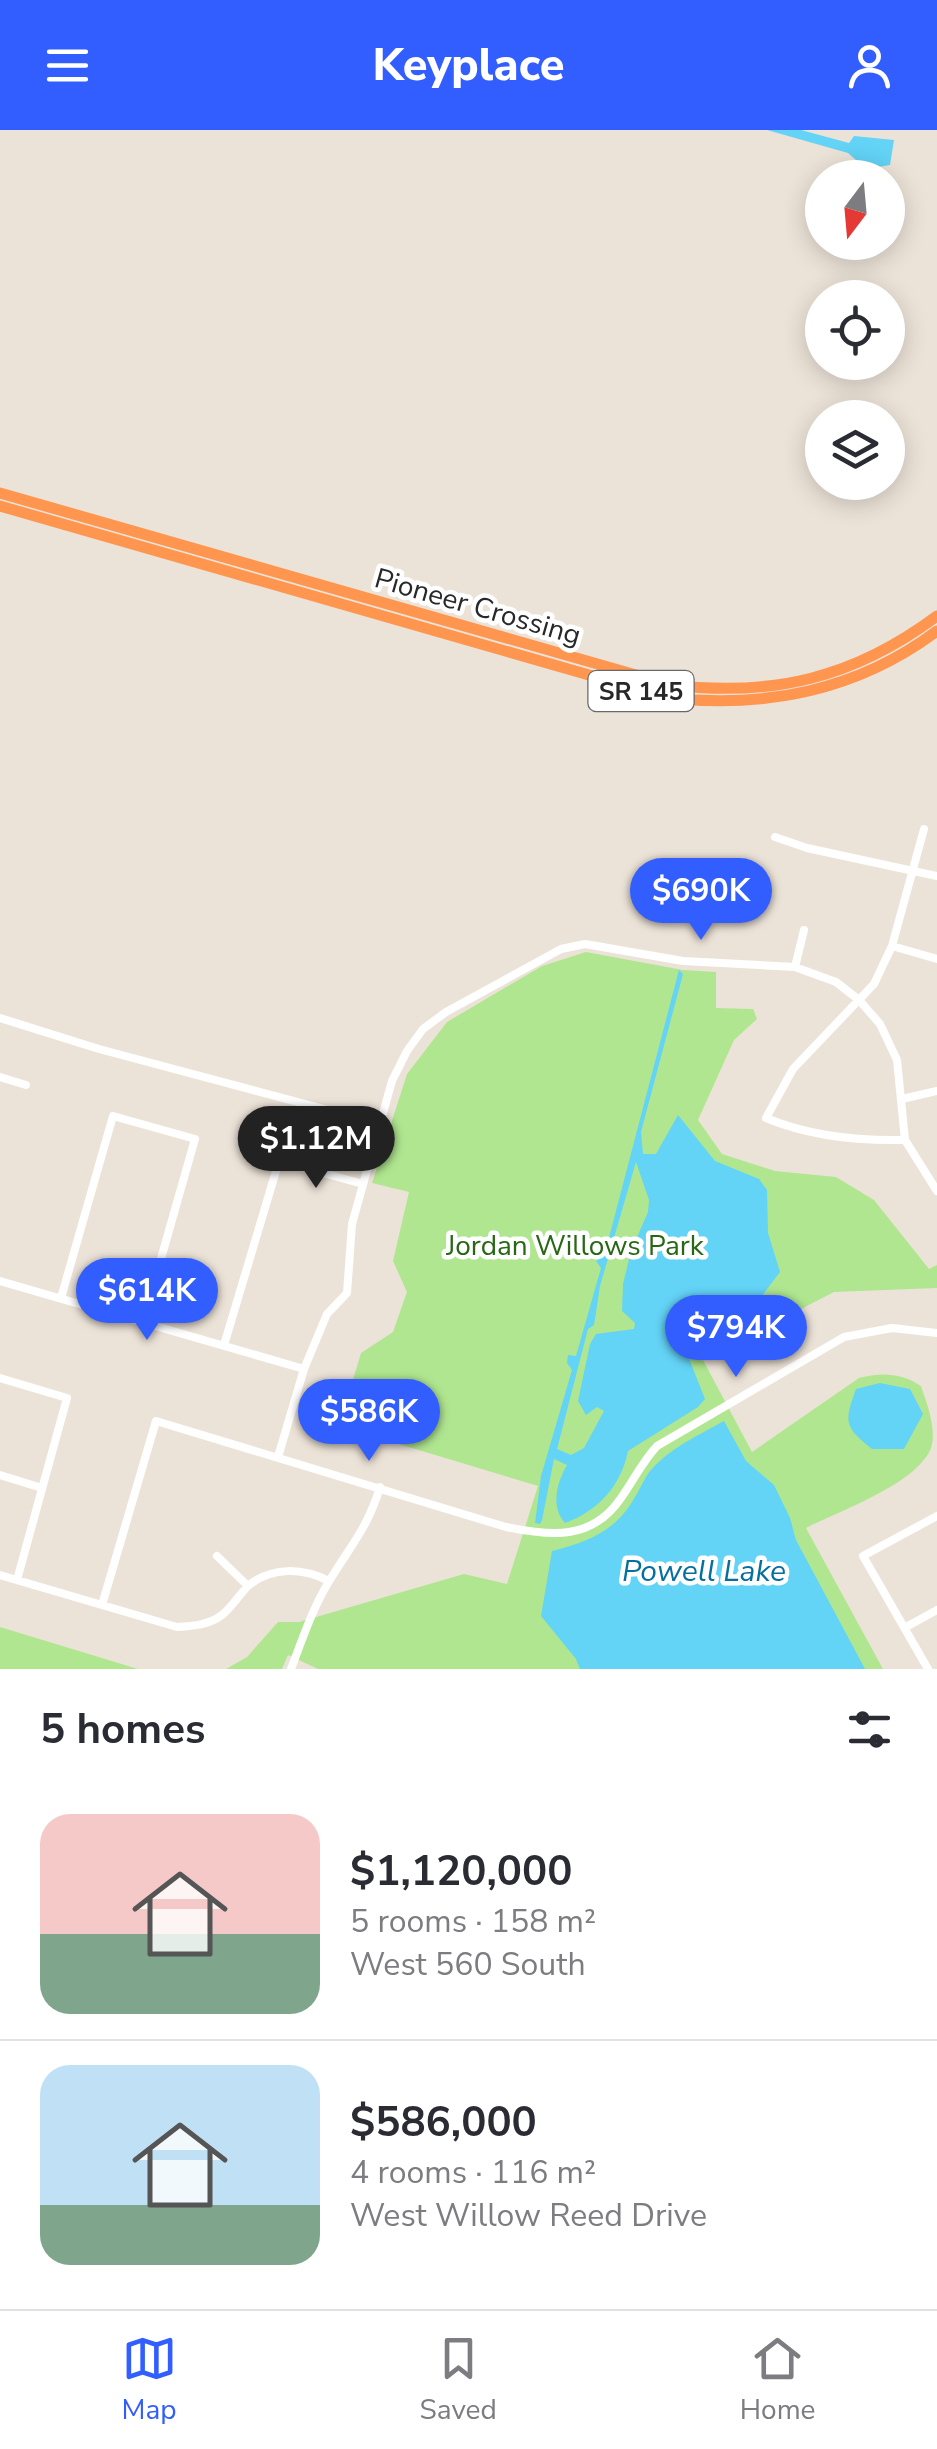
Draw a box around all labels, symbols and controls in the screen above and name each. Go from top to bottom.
text: Keyplace [373,35,564,96]
icon: menu [40,38,95,93]
icon: person [842,38,897,93]
north arrow [805,160,905,260]
map controls [805,160,905,500]
button: locate [805,280,905,380]
button: layers [805,400,905,500]
street label: Pioneer Crossing [370,559,585,655]
road number: SR 145 [588,671,694,711]
pin: $690K [631,858,771,943]
text: $690K [652,869,750,912]
pin: $1.12M [235,1106,397,1191]
text: $1.12M [260,1117,372,1160]
park label: Jordan Willows Park [445,1227,705,1265]
pin: $614K [77,1258,217,1343]
text: $614K [98,1269,196,1312]
pin: $794K [666,1295,806,1380]
text: $794K [687,1306,785,1349]
pin: $586K [299,1379,439,1464]
text: $586K [320,1390,418,1433]
water label: Powell Lake [622,1551,786,1592]
text: 5 homes [40,1701,205,1758]
icon: filters [842,1702,897,1757]
text: $1,120,000 [350,1843,572,1900]
icon: home [120,1854,240,1974]
text: 5 rooms · 158 m² [350,1900,596,1943]
text: West 560 South [350,1943,586,1986]
text: $586,000 [350,2094,537,2151]
icon: home [120,2105,240,2225]
text: 4 rooms · 116 m² [350,2151,596,2194]
text: West Willow Reed Drive [350,2194,707,2237]
tab: Map [121,2331,177,2429]
tab: Saved [419,2331,497,2429]
tab: Home [740,2331,816,2429]

